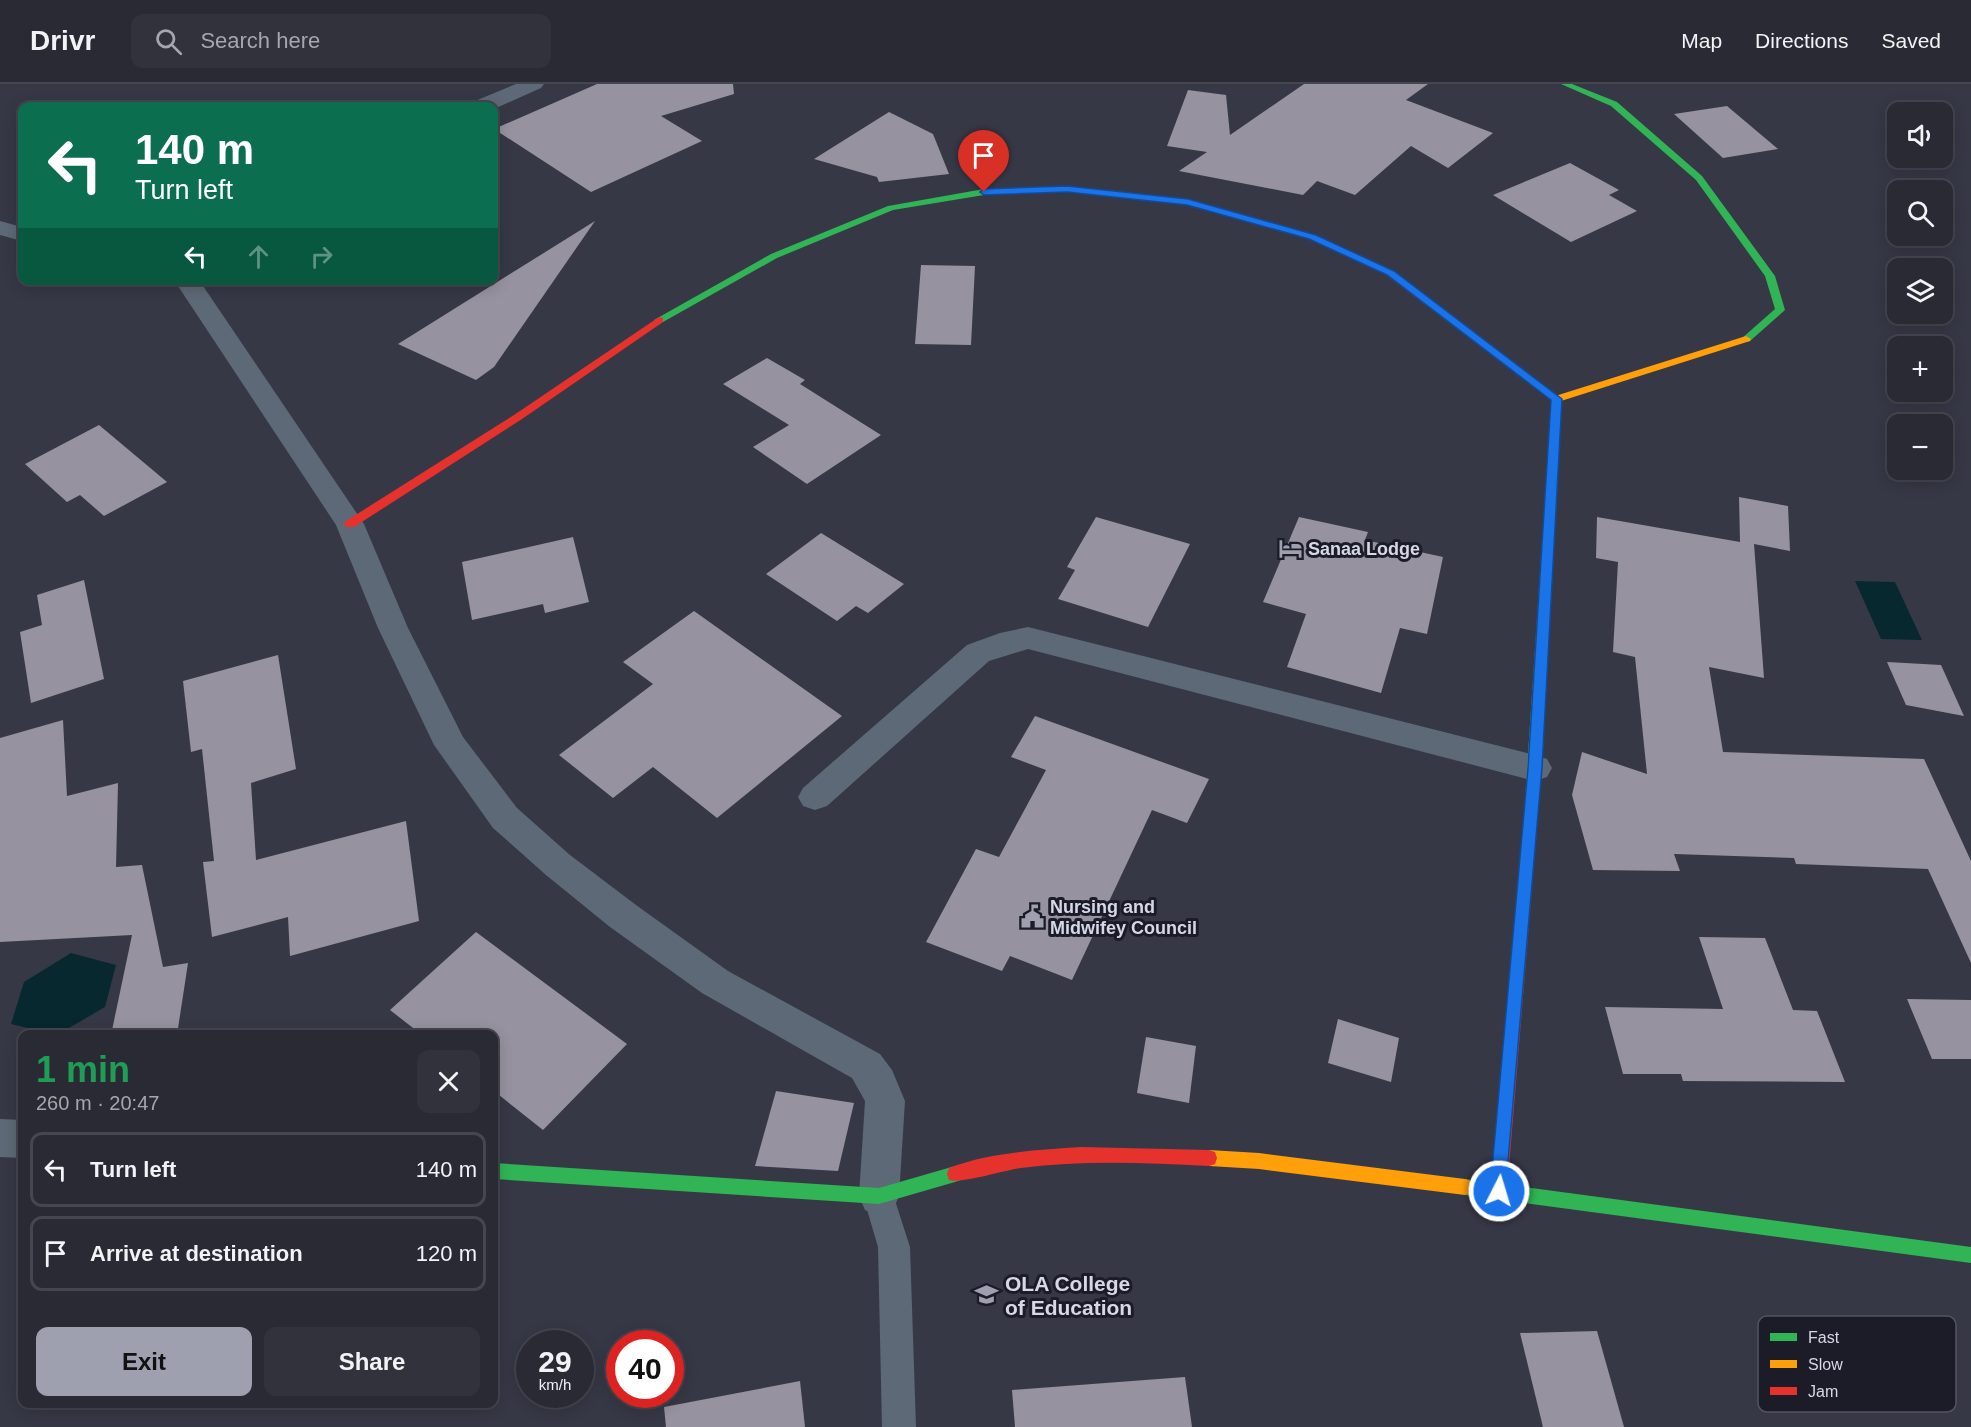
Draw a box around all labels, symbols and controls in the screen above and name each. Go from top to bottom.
search box [131,14,551,68]
text: Drivr [30,25,95,56]
icon: search [152,25,185,58]
text: Search here [200,28,320,53]
text: Map [1681,29,1722,52]
text: Directions [1755,29,1848,52]
text: Saved [1881,29,1941,52]
map controls [1887,102,1953,480]
button: sound [1887,102,1953,168]
icon: left [36,126,114,204]
text: 140 m [135,126,254,173]
pin [958,130,1009,192]
icon: arrive [967,139,1000,172]
text: Turn left [135,175,233,205]
button: search [1887,180,1953,246]
icon: left [179,240,212,273]
icon: ahead [242,240,275,273]
icon: right [305,240,338,273]
button: layers [1887,258,1953,324]
button: + [1887,336,1953,402]
button: − [1887,414,1953,480]
hotel icon: Sanaa Lodge [1277,536,1303,562]
place label: Sanaa Lodge [1308,539,1420,559]
place label: Nursing and Midwifey Council [1050,897,1197,938]
public building icon: Nursing and Midwifey Council [1019,904,1045,930]
text: 1 min [36,1049,130,1090]
button: close [417,1050,480,1113]
text: 260 m · 20:47 [36,1092,159,1114]
icon: left [39,1153,72,1186]
text: Turn left [90,1157,176,1182]
text: 140 m [416,1157,477,1182]
position arrow [1467,1159,1531,1223]
icon: arrive [39,1237,72,1270]
text: Arrive at destination [90,1241,303,1266]
text: 120 m [416,1241,477,1266]
place label: OLA College of Education [1005,1272,1132,1319]
school or university icon: OLA College of Education [974,1282,1000,1308]
legend [1758,1316,1956,1412]
button: Exit [36,1327,252,1396]
button: Share [264,1327,480,1396]
text: Fast [1808,1329,1840,1346]
speed limit sign: 40 [606,1330,684,1408]
text: 29 [538,1345,572,1378]
text: Slow [1808,1356,1843,1373]
text: km/h [539,1376,571,1393]
text: Jam [1808,1383,1838,1400]

